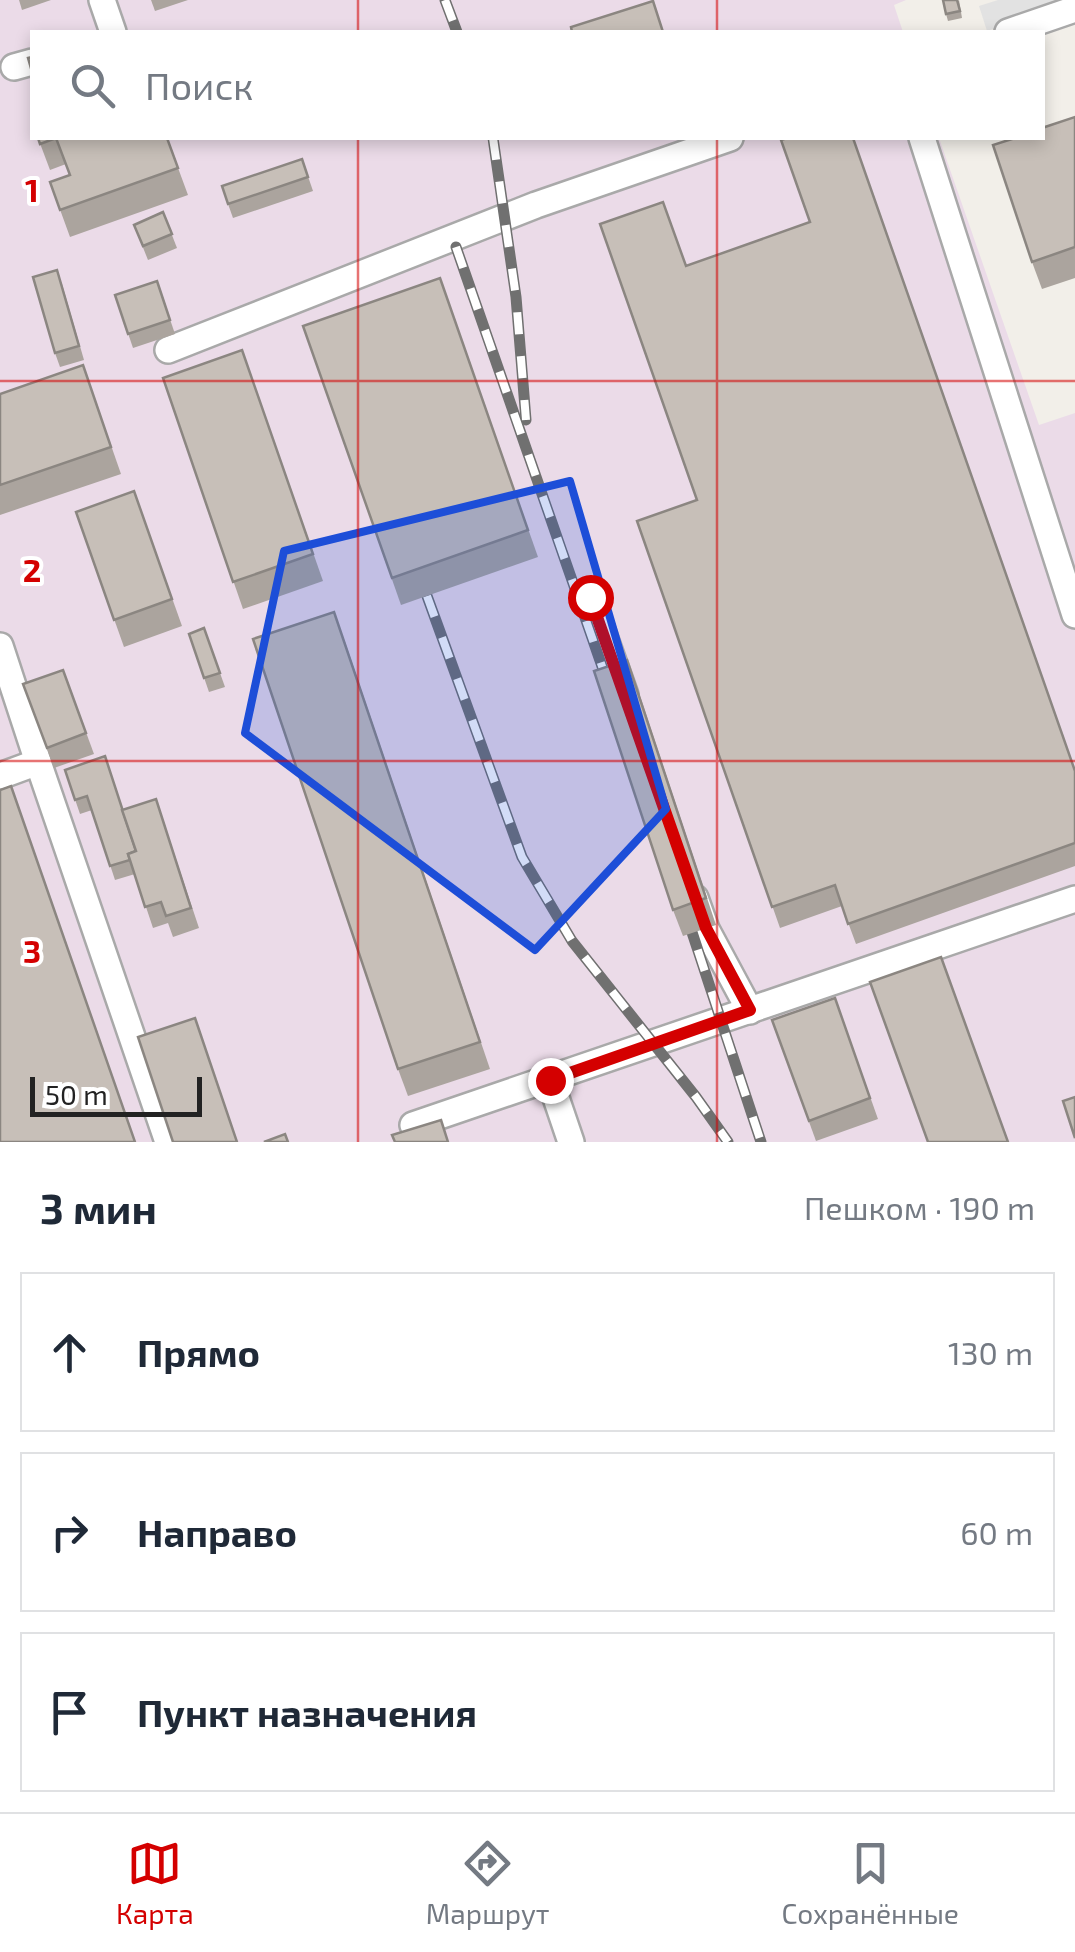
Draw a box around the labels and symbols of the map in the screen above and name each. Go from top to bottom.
text: 1 [25,170,39,208]
text: 2 [23,550,41,588]
route start [568,575,614,621]
text: 3 [23,931,41,969]
route end [528,1058,574,1104]
scale bar [30,1072,202,1116]

